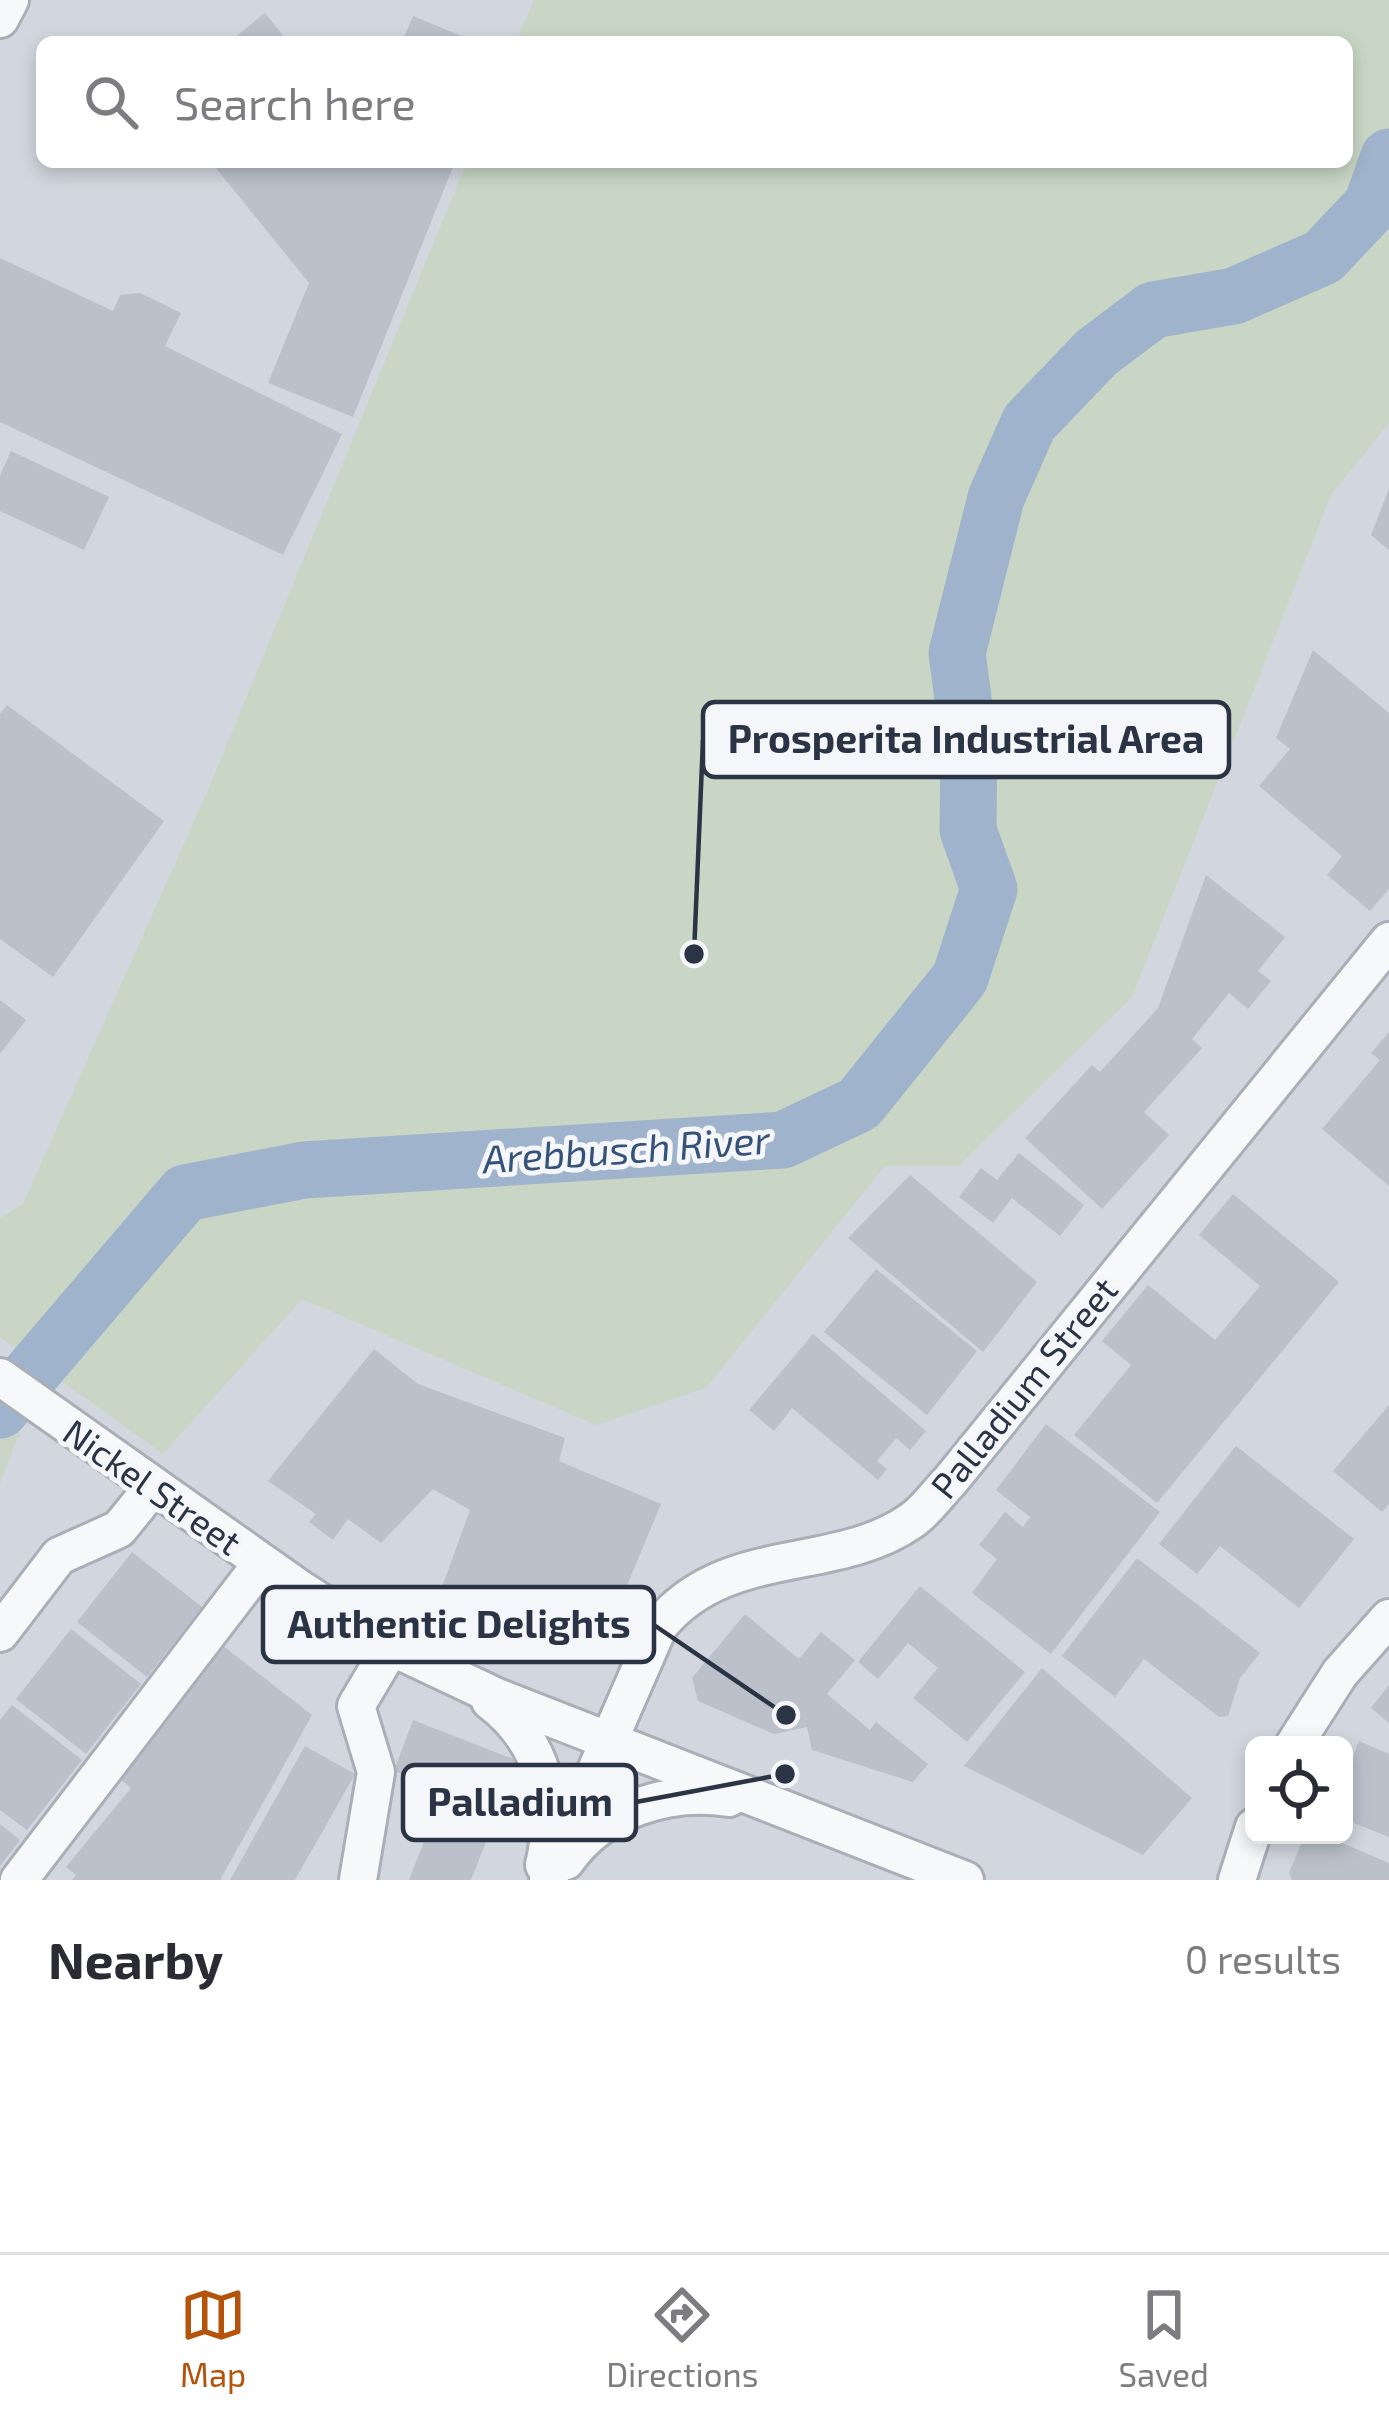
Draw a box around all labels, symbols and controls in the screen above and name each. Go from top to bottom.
search box [36,36,1353,168]
icon: search [78,69,144,135]
text: Search here [174,75,416,129]
callout: Prosperita Industrial Area [703,702,1229,777]
text: Prosperita Industrial Area [728,714,1204,761]
water label: Arebbusch River [479,1114,773,1182]
street label: Palladium Street [921,1268,1125,1506]
street label: Nickel Street [56,1409,250,1563]
callout: Authentic Delights [263,1587,654,1662]
text: Authentic Delights [287,1599,631,1646]
map controls [1245,1736,1353,1844]
button: locate [1245,1736,1353,1844]
callout: Palladium [403,1765,636,1840]
text: Palladium [427,1777,613,1824]
text: Nearby [48,1928,223,1989]
text: 0 results [1185,1935,1341,1982]
tab: Map [180,2282,246,2394]
tab: Directions [606,2282,758,2394]
tab: Saved [1118,2282,1209,2394]

